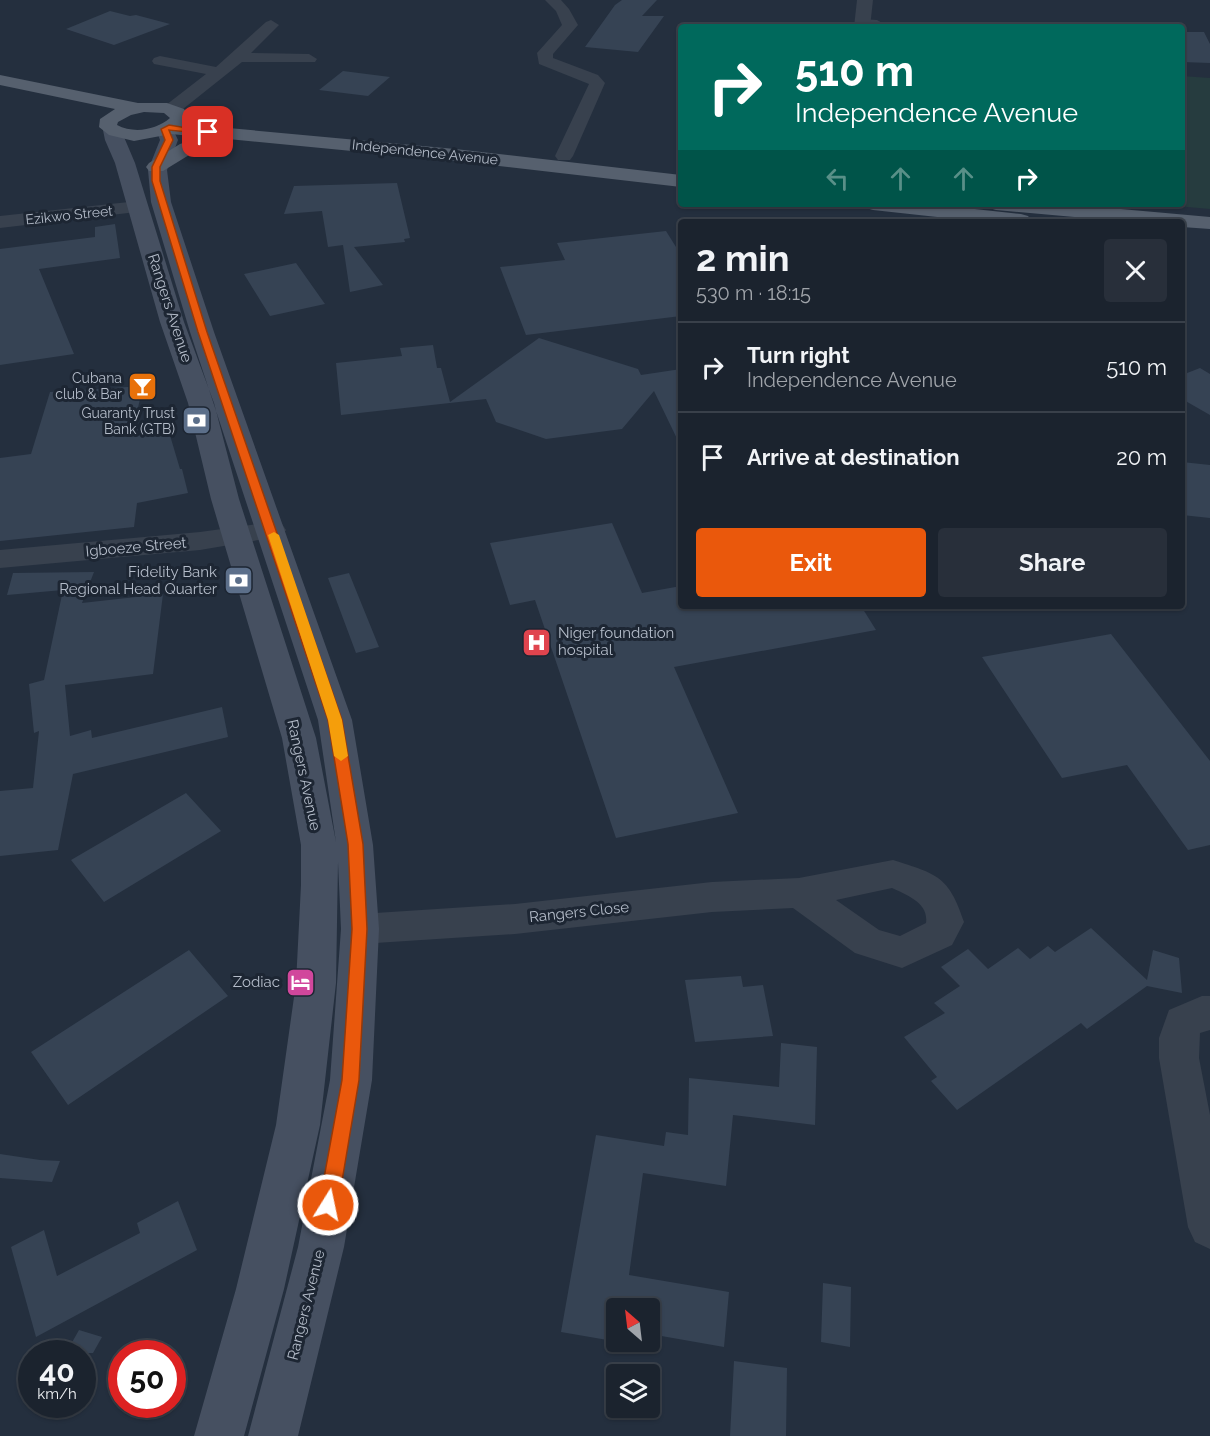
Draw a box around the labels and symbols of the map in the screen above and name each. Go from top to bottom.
pin [182,106,233,157]
street label: Independence Avenue [351,136,499,168]
street label: Ezikwo Street [25,202,114,228]
street label: Rangers Avenue [144,251,196,365]
place label: Cubana club & Bar [55,370,122,402]
bar icon: Cubana club & Bar [127,370,159,402]
place label: Guaranty Trust Bank (GTB) [81,405,175,437]
bank icon: Guaranty Trust Bank (GTB) [180,405,212,437]
street label: Igboeze Street [85,534,187,560]
place label: Fidelity Bank Regional Head Quarter [59,563,218,598]
bank icon: Fidelity Bank Regional Head Quarter [222,565,254,597]
place label: Niger foundation hospital [558,624,674,659]
hospital icon: Niger foundation hospital [521,626,553,658]
street label: Rangers Avenue [283,718,325,832]
street label: Rangers Close [528,898,630,926]
hotel icon: Zodiac [285,966,317,998]
place label: Zodiac [233,973,280,991]
position arrow [296,1173,360,1237]
street label: Rangers Avenue [284,1248,328,1362]
north arrow [606,1298,660,1352]
speed limit sign: 50 [108,1340,186,1418]

